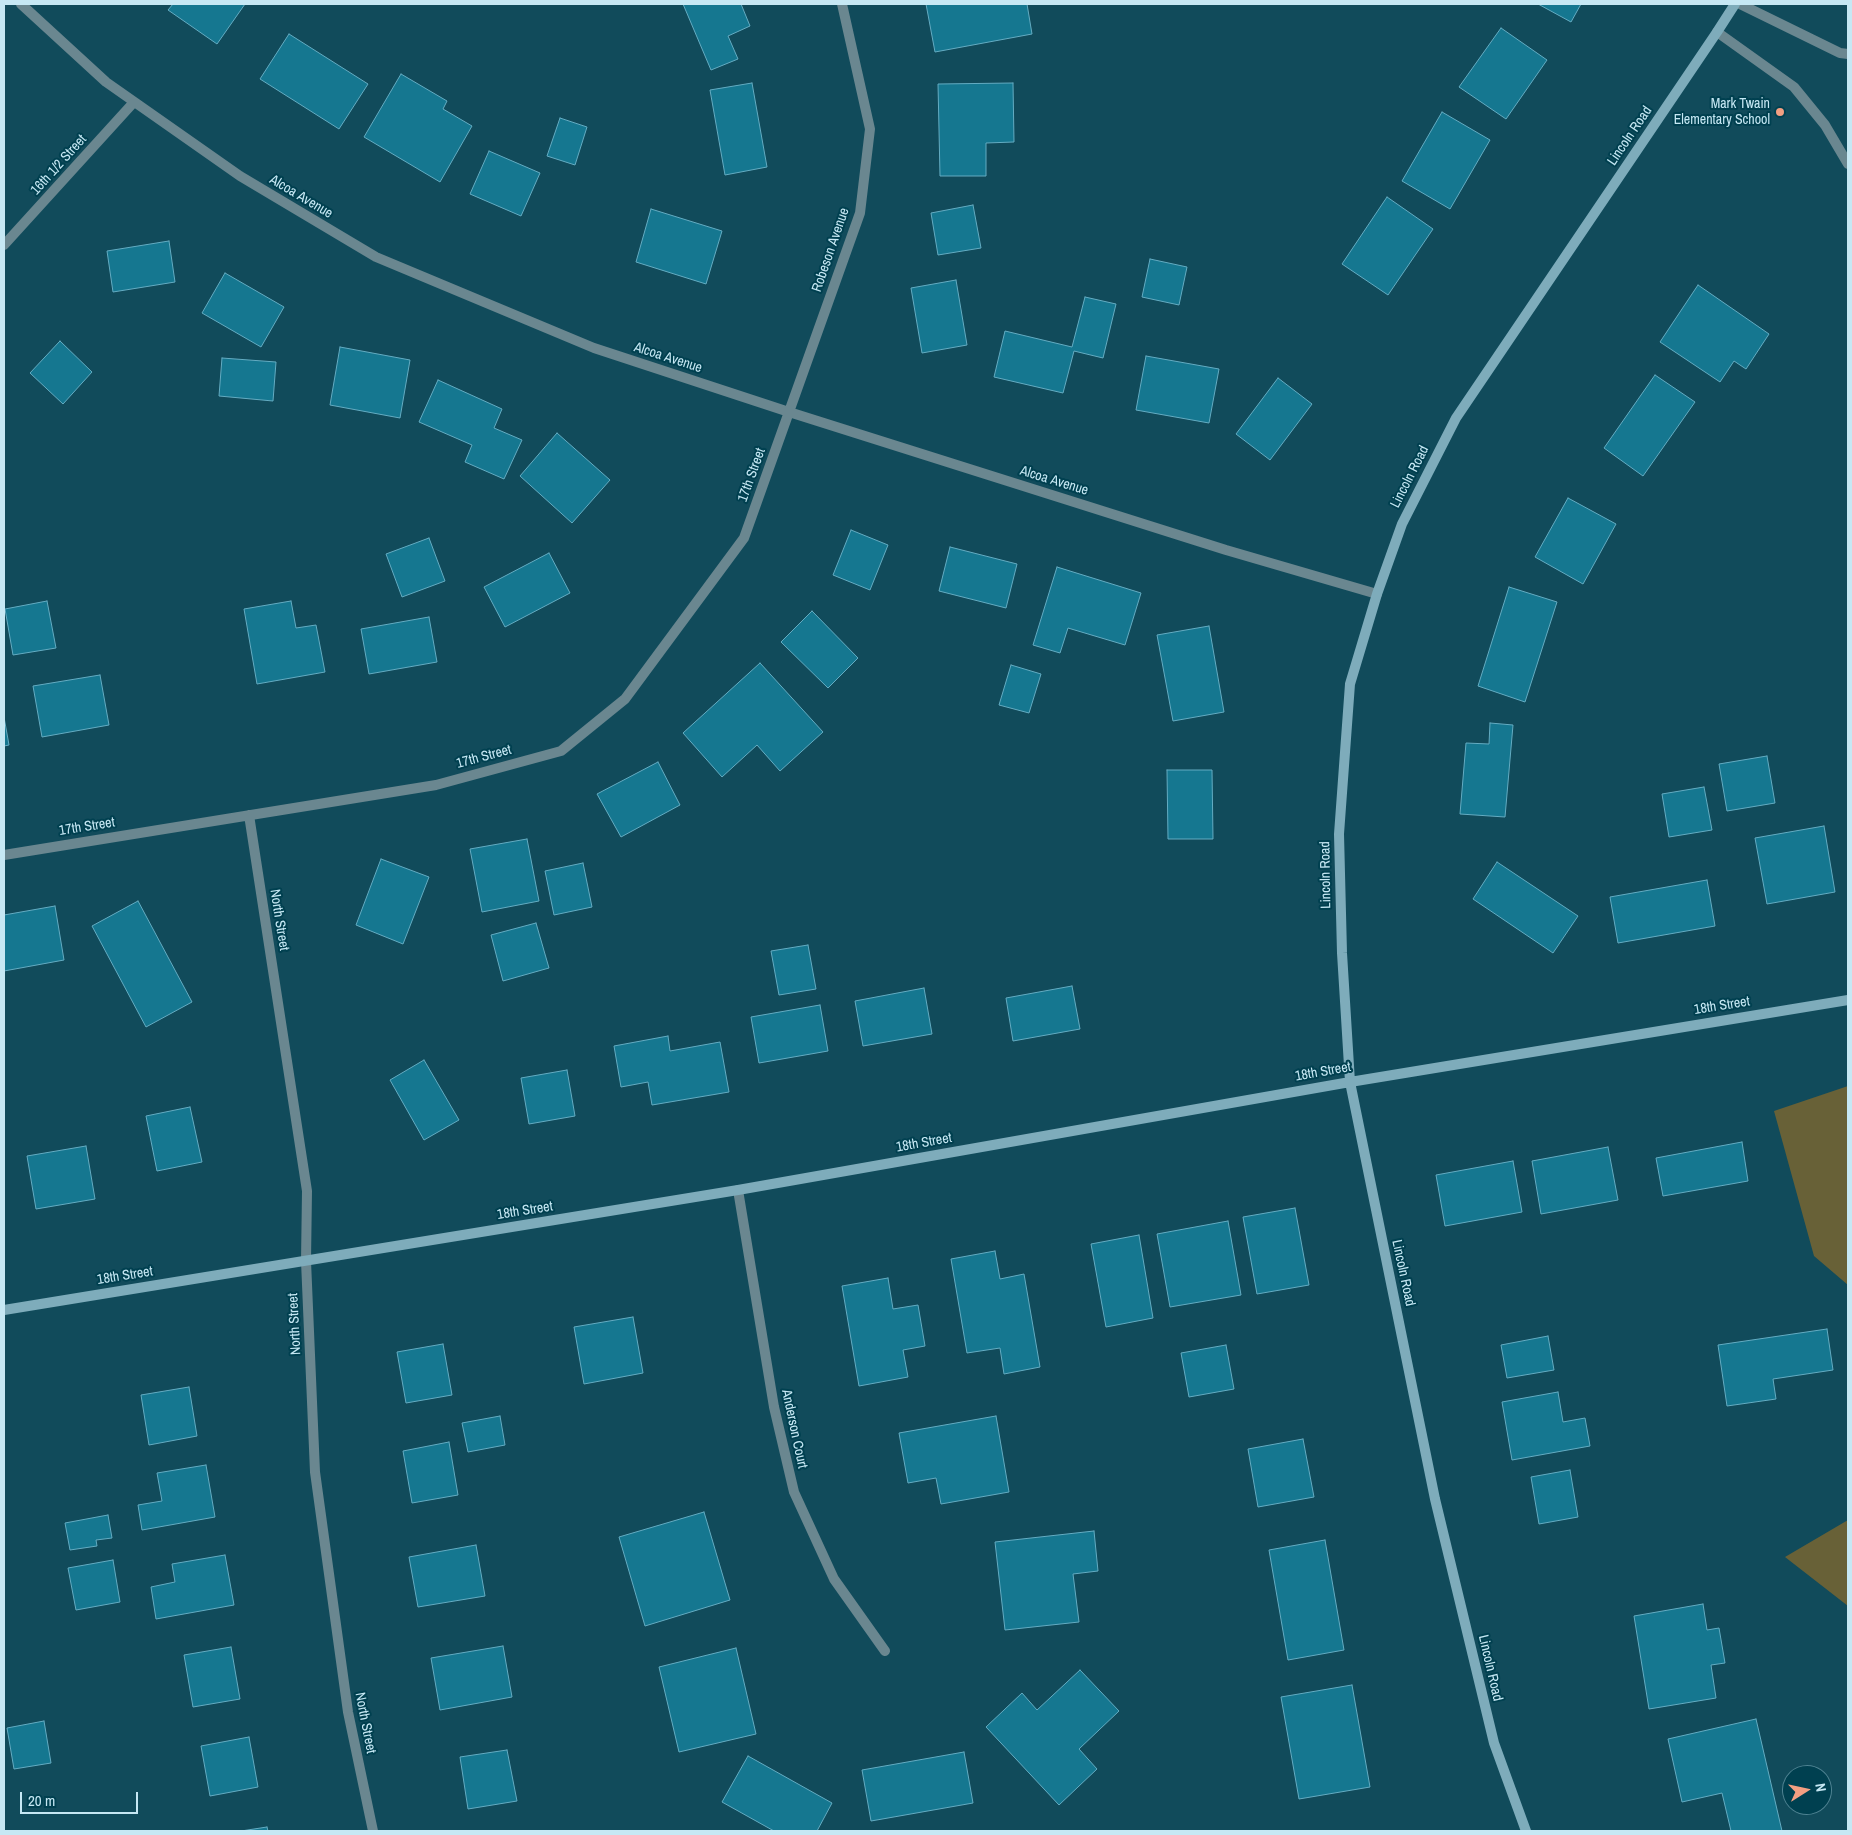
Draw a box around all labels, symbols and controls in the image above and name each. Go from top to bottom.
place label: Mark Twain Elementary School [1674,96,1770,128]
street label: Lincoln Road [1604,103,1656,169]
marker: Mark Twain Elementary School [1774,106,1786,118]
street label: 16th 1/2 Street [28,131,90,199]
street label: Alcoa Avenue [266,172,336,222]
street label: Robeson Avenue [809,206,853,294]
street label: Alcoa Avenue [632,339,704,377]
street label: Lincoln Road [1387,443,1433,511]
street label: 17th Street [735,446,769,504]
street label: Alcoa Avenue [1018,463,1090,499]
street label: 17th Street [455,742,513,772]
street label: 17th Street [58,814,116,840]
street label: Lincoln Road [1317,841,1335,909]
street label: North Street [266,888,292,952]
street label: 18th Street [1693,993,1751,1019]
street label: 18th Street [1294,1059,1352,1085]
street label: 18th Street [895,1130,953,1156]
street label: 18th Street [496,1198,554,1224]
street label: Lincoln Road [1388,1238,1418,1308]
street label: 18th Street [96,1263,154,1289]
street label: North Street [285,1293,305,1355]
street label: Anderson Court [777,1388,811,1470]
street label: Lincoln Road [1474,1633,1506,1703]
street label: North Street [351,1691,379,1755]
north arrow [1782,1765,1832,1815]
scale bar [22,1782,140,1814]
text: N [1811,1782,1830,1793]
text: 20 m [28,1790,55,1811]

